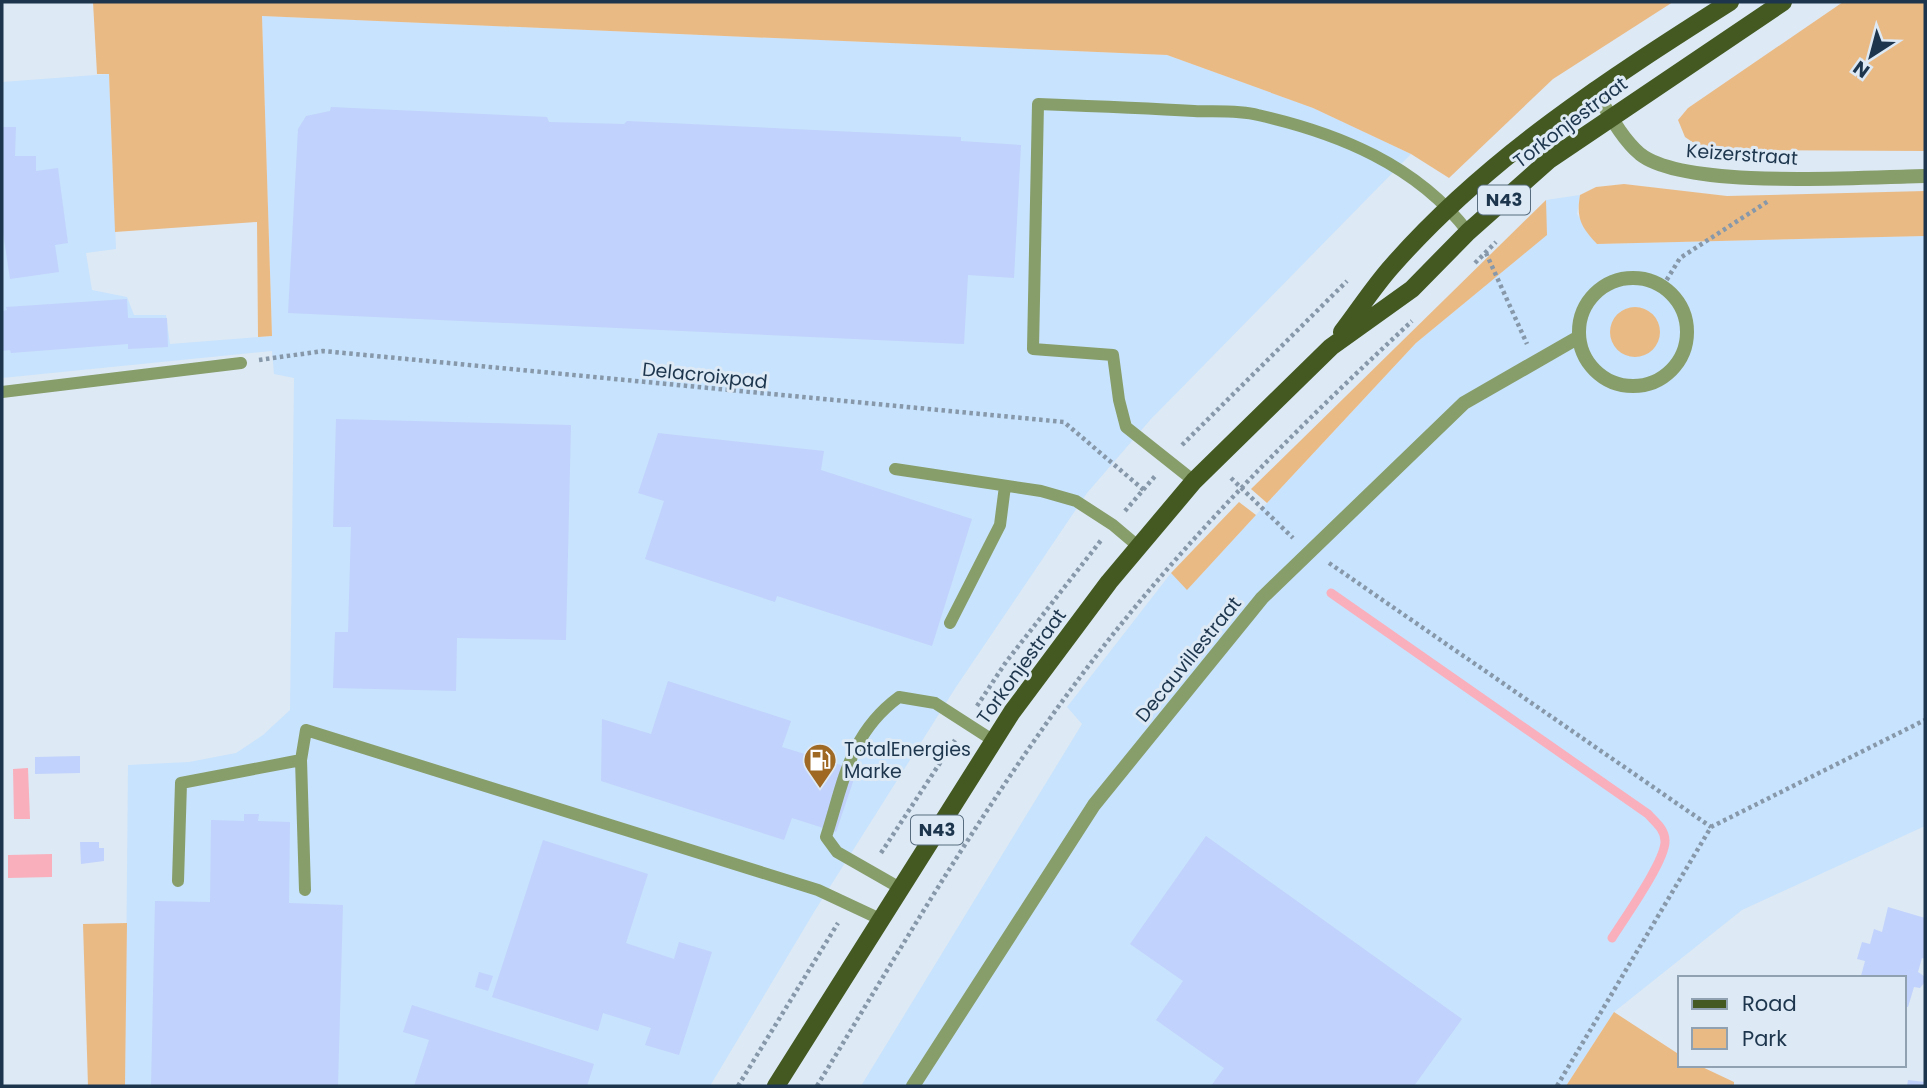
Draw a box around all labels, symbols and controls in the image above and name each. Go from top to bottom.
north arrow [1836,21,1906,91]
text: N [1848,54,1875,84]
street label: Torkonjestraat [1508,70,1633,174]
street label: Keizerstraat [1685,137,1799,172]
road number: N43 [1478,186,1530,215]
street label: Delacroixpad [641,355,769,395]
street label: Decauvillestraat [1129,591,1248,728]
street label: Torkonjestraat [970,603,1073,730]
place label: TotalEnergies Marke [844,736,971,785]
fuel station icon: TotalEnergies Marke [801,741,839,790]
road number: N43 [911,816,963,844]
legend [1678,976,1906,1067]
text: Road [1742,989,1797,1018]
text: Park [1742,1024,1787,1053]

